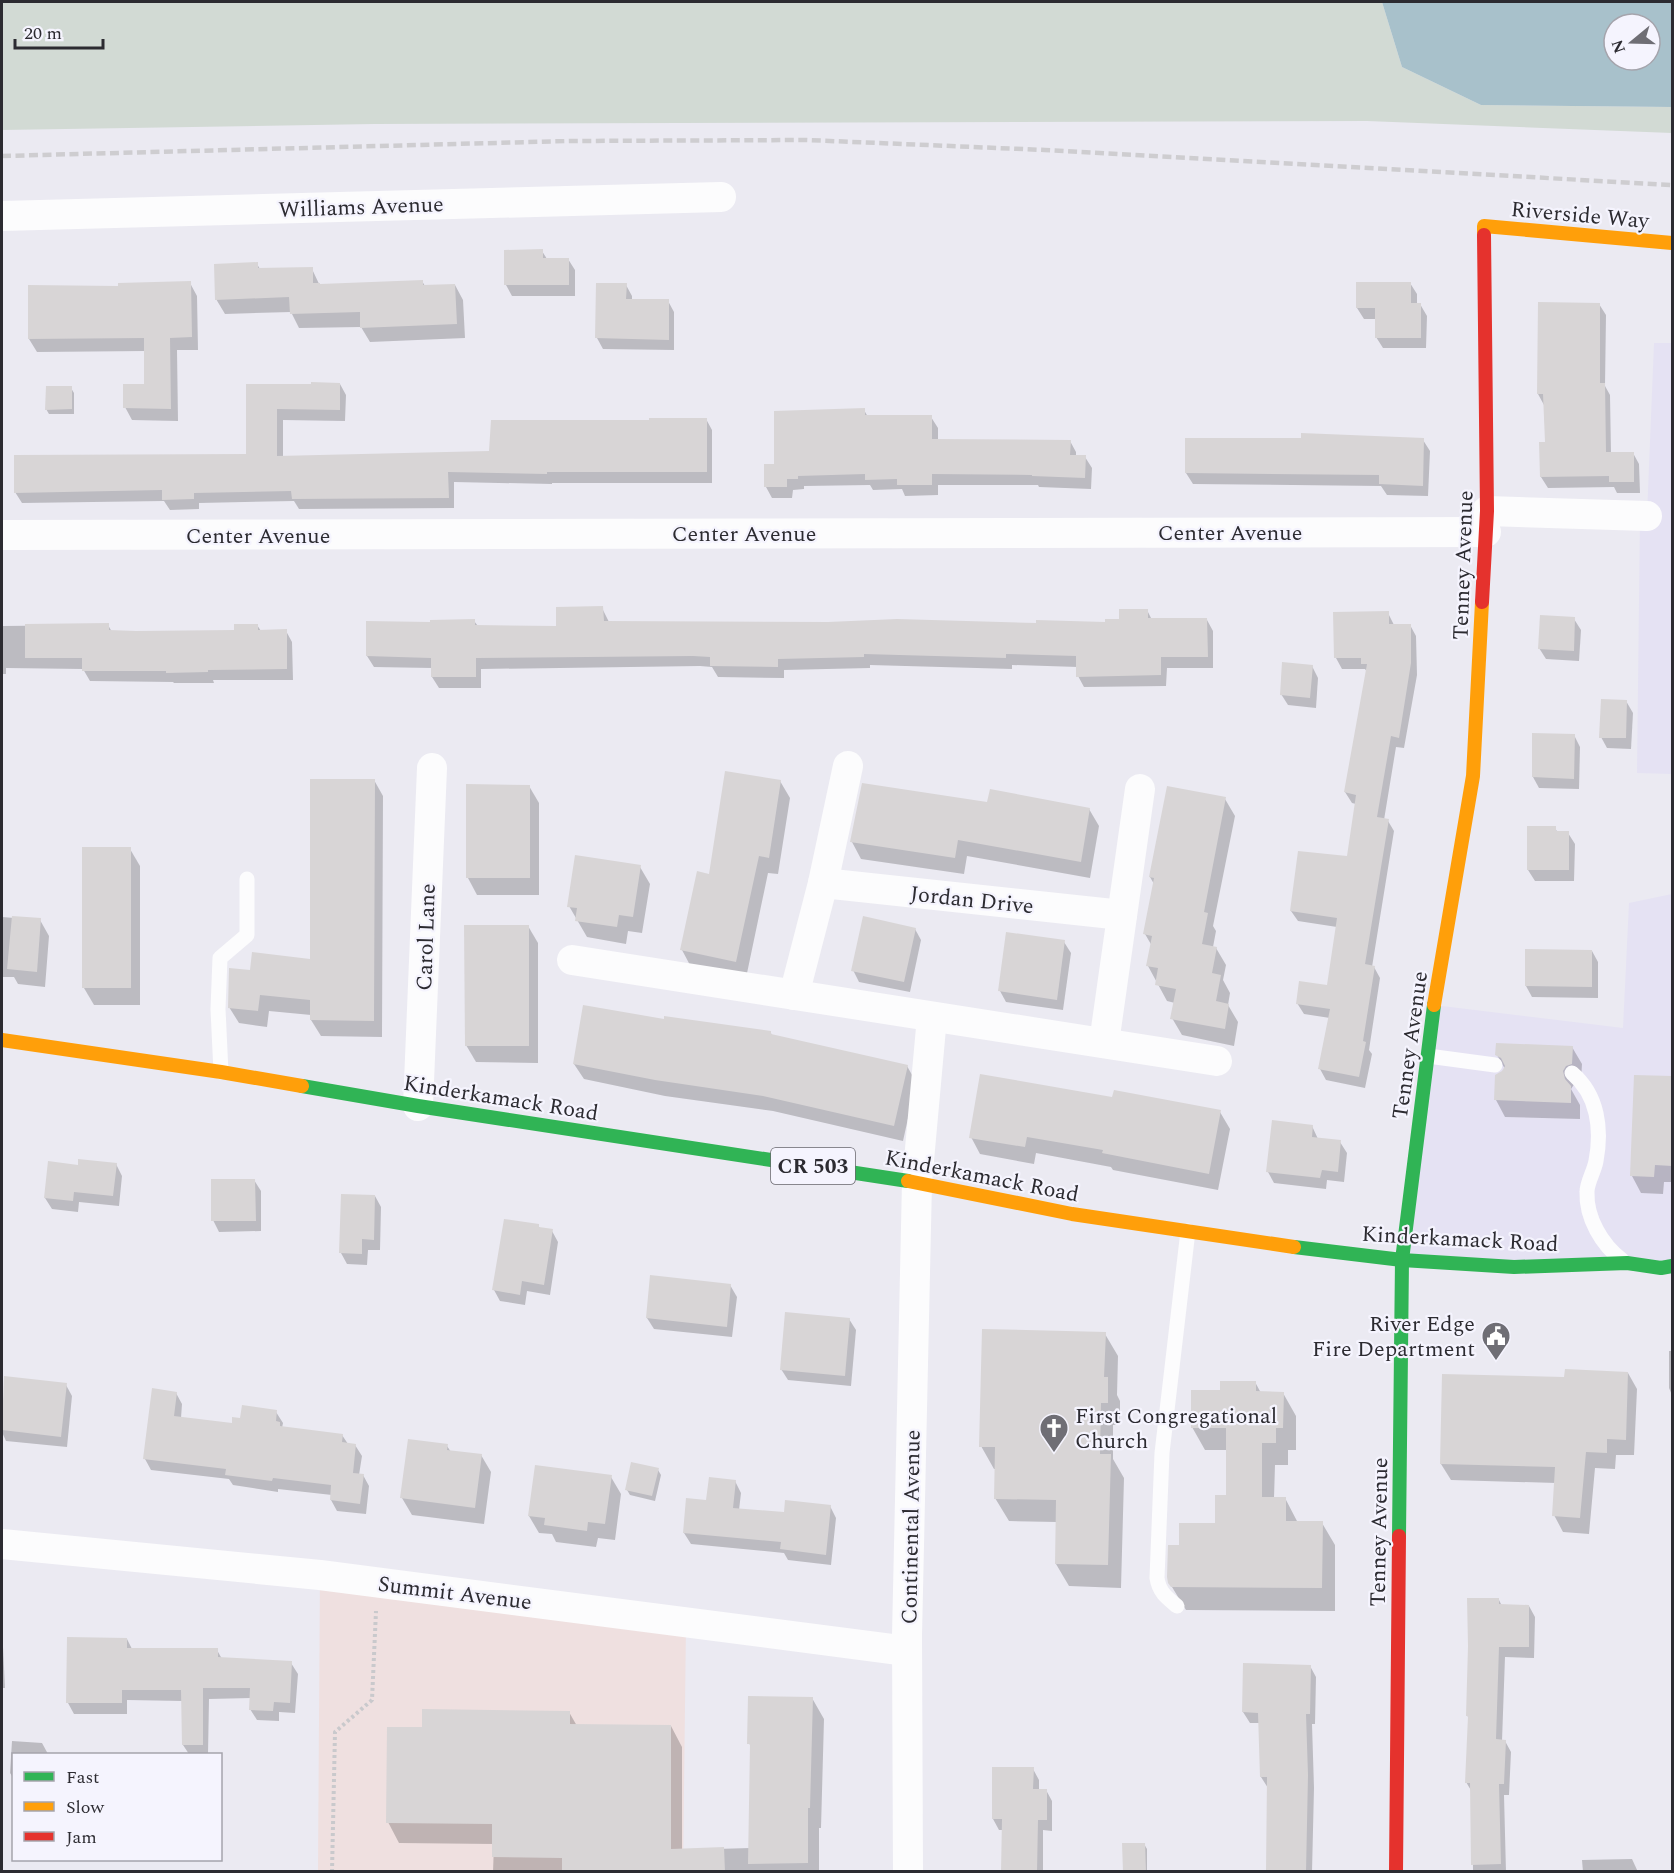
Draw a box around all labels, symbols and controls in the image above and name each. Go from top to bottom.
scale bar [15,12,104,50]
north arrow [1602,12,1662,72]
text: 20 m [24,20,62,47]
text: N [1605,36,1632,57]
street label: Williams Avenue [278,188,444,227]
street label: Riverside Way [1509,193,1652,238]
street label: Tenney Avenue [1444,490,1483,640]
street label: Center Avenue [1158,517,1302,550]
street label: Center Avenue [672,518,816,551]
street label: Center Avenue [186,520,330,553]
street label: Jordan Drive [908,878,1035,923]
street label: Carol Lane [408,883,445,991]
street label: Tenney Avenue [1384,969,1437,1121]
street label: Kinderkamack Road [401,1067,601,1130]
street label: Kinderkamack Road [882,1141,1082,1211]
road number: CR 503 [771,1148,855,1184]
street label: Kinderkamack Road [1361,1218,1559,1261]
place label: River Edge Fire Department [1312,1308,1475,1366]
public building icon: River Edge Fire Department [1480,1320,1512,1362]
place label: First Congregational Church [1075,1400,1277,1458]
church icon: First Congregational Church [1038,1412,1070,1454]
street label: Continental Avenue [893,1429,930,1625]
street label: Tenney Avenue [1362,1457,1397,1607]
street label: Summit Avenue [376,1568,534,1619]
legend [12,1753,222,1861]
text: Fast [66,1764,99,1791]
text: Slow [66,1794,105,1821]
text: Jam [66,1824,97,1851]

